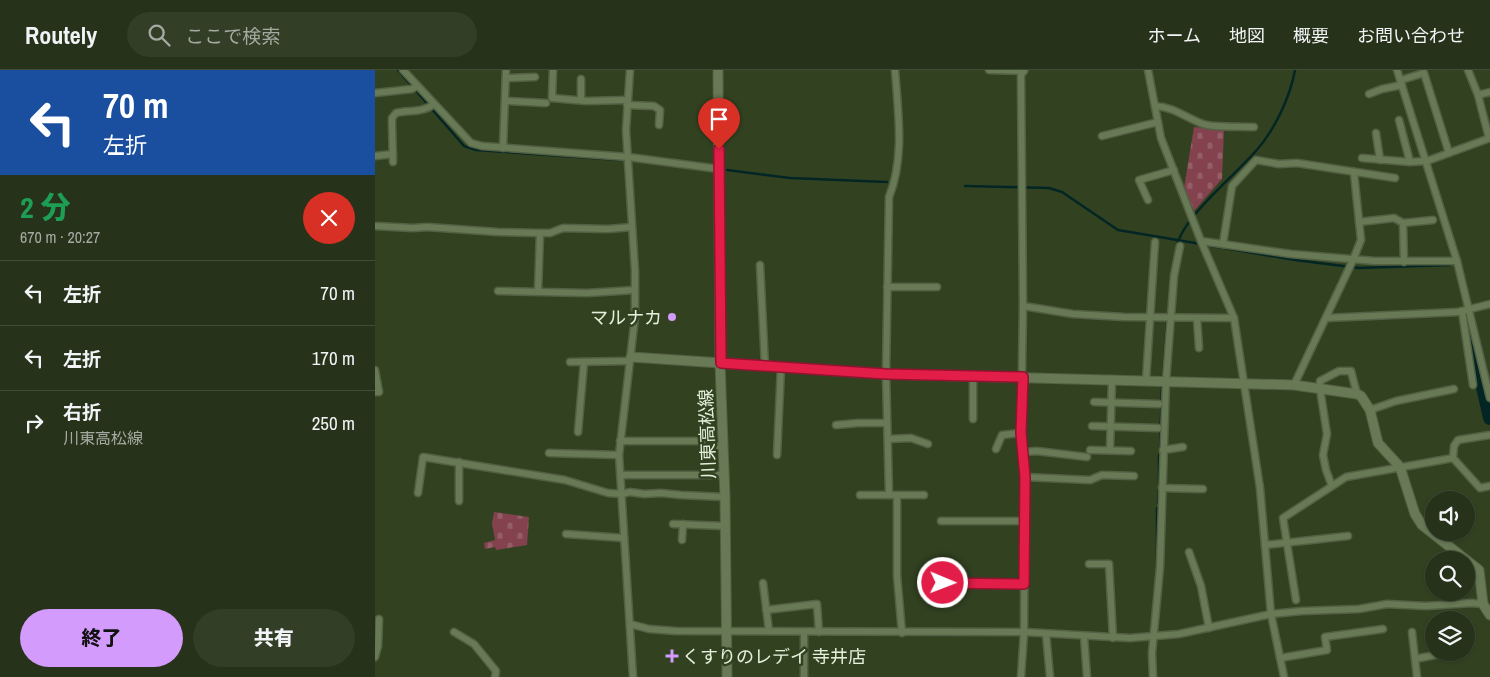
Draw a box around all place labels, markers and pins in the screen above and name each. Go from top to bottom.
pin [698,98,740,149]
place label: マルナカ [590,305,662,330]
marker: マルナカ [666,311,678,323]
place label: くすりのレデイ 寺井店 [682,644,866,669]
marker: くすりのレデイ 寺井店 [666,650,678,662]

